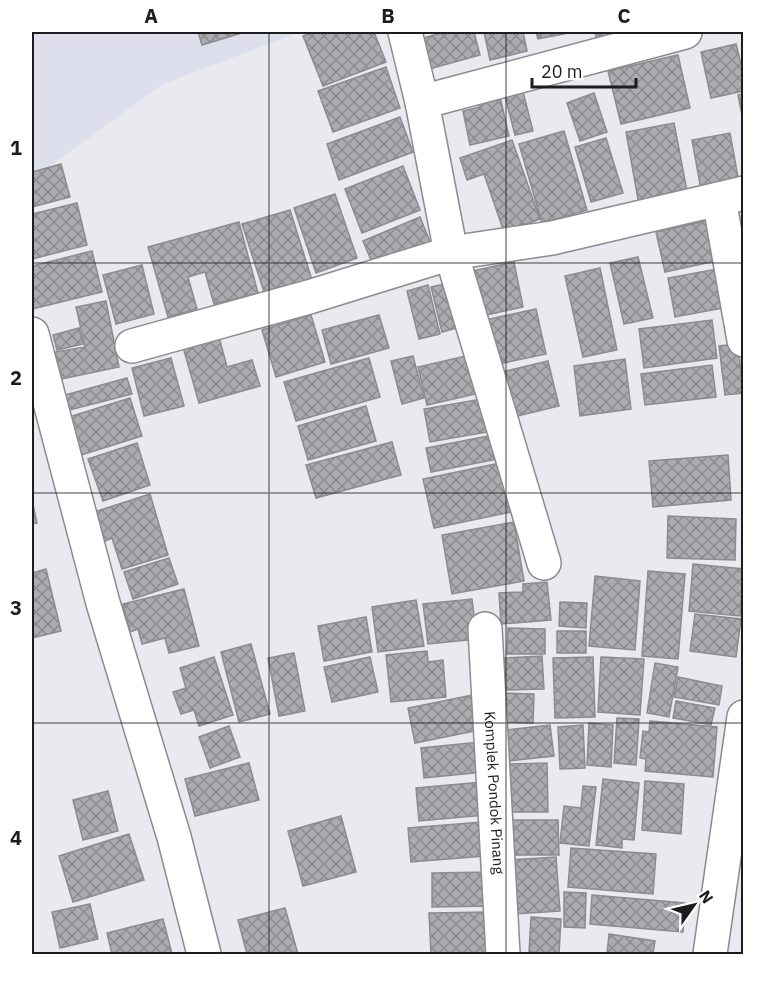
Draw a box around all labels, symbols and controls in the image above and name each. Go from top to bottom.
text: A [144,2,158,29]
text: B [381,2,395,29]
text: C [617,2,631,29]
scale bar [532,51,636,89]
text: 20 m [541,60,583,83]
text: 1 [10,134,22,161]
text: 2 [10,364,22,391]
text: 3 [10,594,22,621]
street label: Komplek Pondok Pinang [481,711,509,875]
text: 4 [10,824,22,851]
north arrow [664,875,724,935]
text: N [695,886,718,907]

